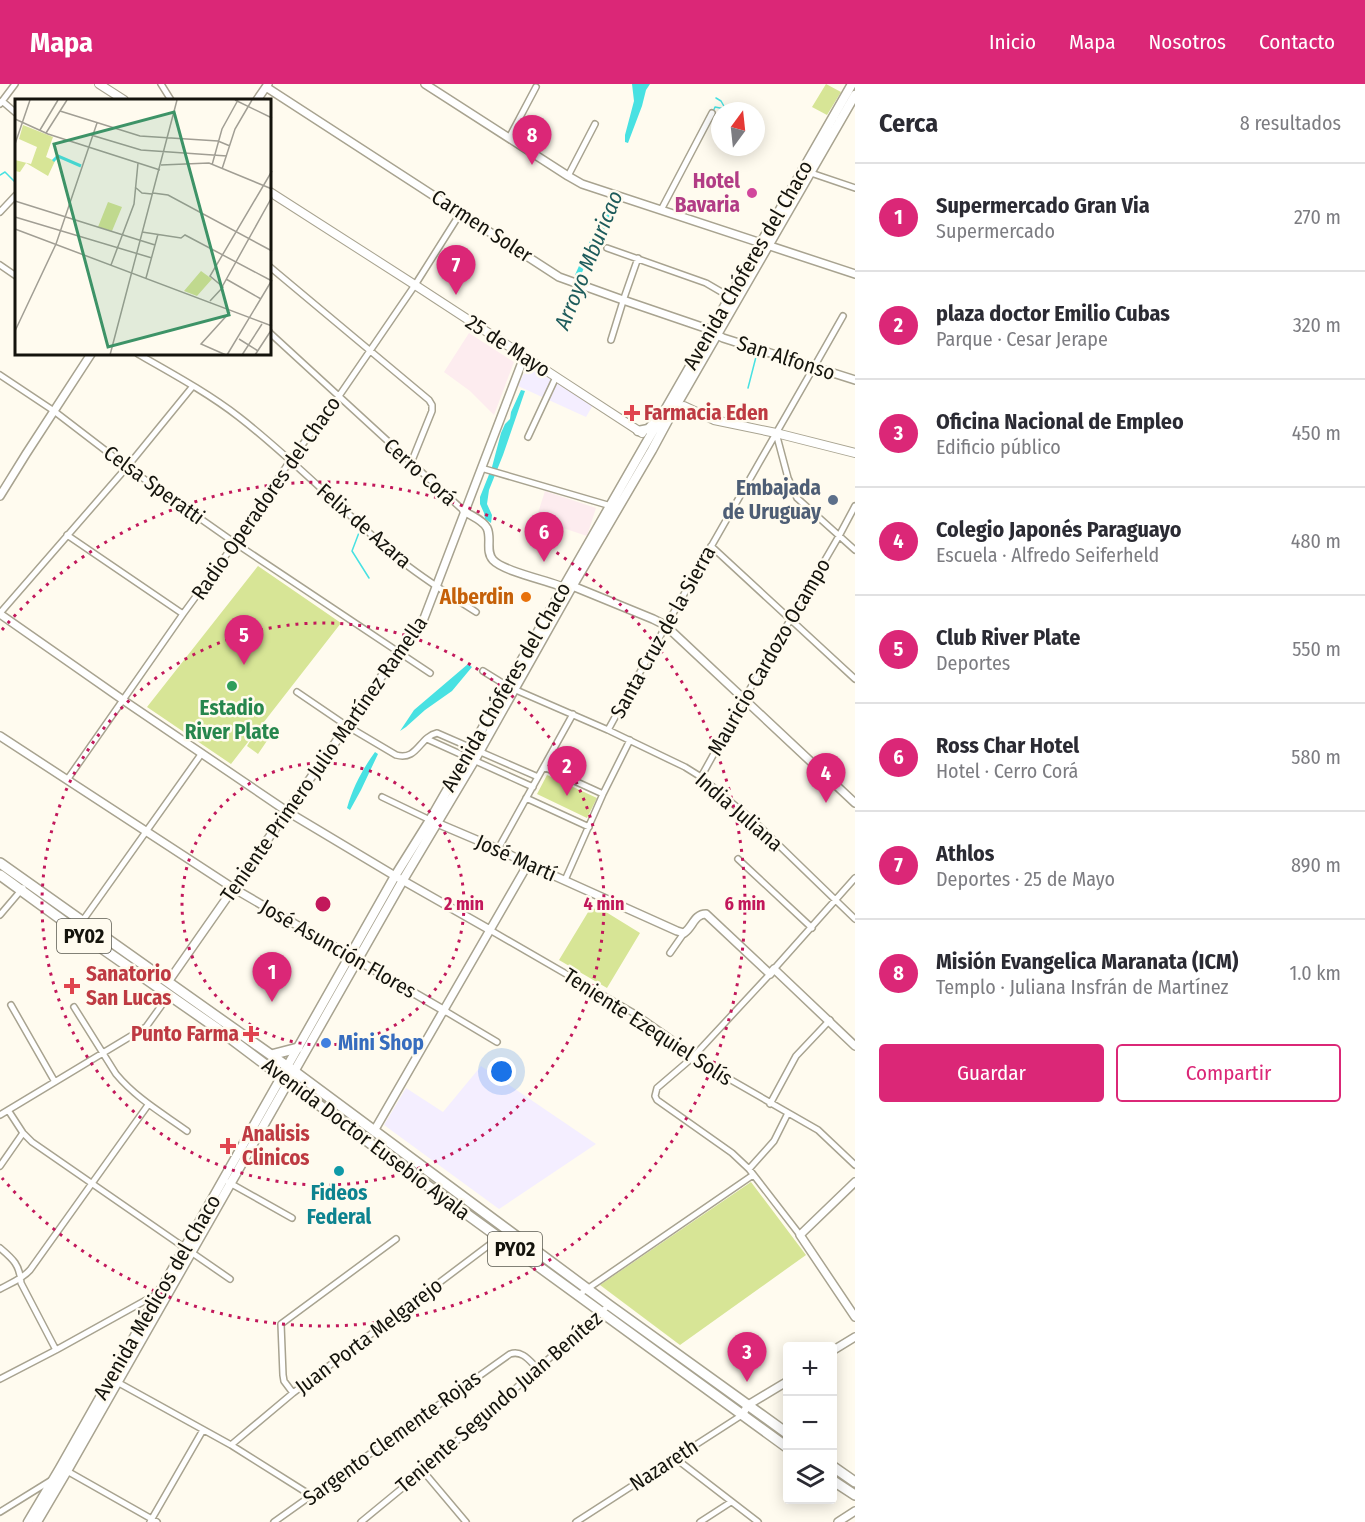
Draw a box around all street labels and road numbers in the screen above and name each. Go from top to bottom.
street label: Avenida Chóferes del Chaco [677,156,819,374]
street label: Carmen Soler [427,184,538,269]
street label: 25 de Mayo [461,309,555,383]
street label: San Alfonso [734,330,838,386]
street label: Radio Operadores del Chaco [186,391,346,605]
street label: Cerro Corá [378,433,462,511]
street label: Celsa Speratti [99,440,209,530]
street label: Felix de Azara [311,478,417,574]
street label: Santa Cruz de la Sierra [605,541,721,723]
street label: Mauricio Cardozo Ocampo [702,554,836,760]
street label: Avenida Chóferes del Chaco [435,578,577,796]
street label: Teniente Primero Julio Martínez Ramella [215,611,433,907]
street label: India Juliana [690,767,788,857]
street label: José Martí [472,829,560,887]
street label: José Asunción Flores [255,894,421,1004]
road number: PY02 [57,919,111,953]
street label: Teniente Ezequiel Solís [558,963,738,1091]
street label: Avenida Doctor Eusebio Ayala [257,1052,475,1226]
street label: Avenida Médicos del Chaco [88,1190,226,1404]
road number: PY02 [488,1232,542,1266]
street label: Juan Porta Melgarejo [290,1272,448,1400]
street label: Teniente Segundo Juan Benítez [391,1305,607,1499]
street label: Sargento Clemente Rojas [298,1365,486,1511]
street label: Nazareth [625,1433,703,1497]

